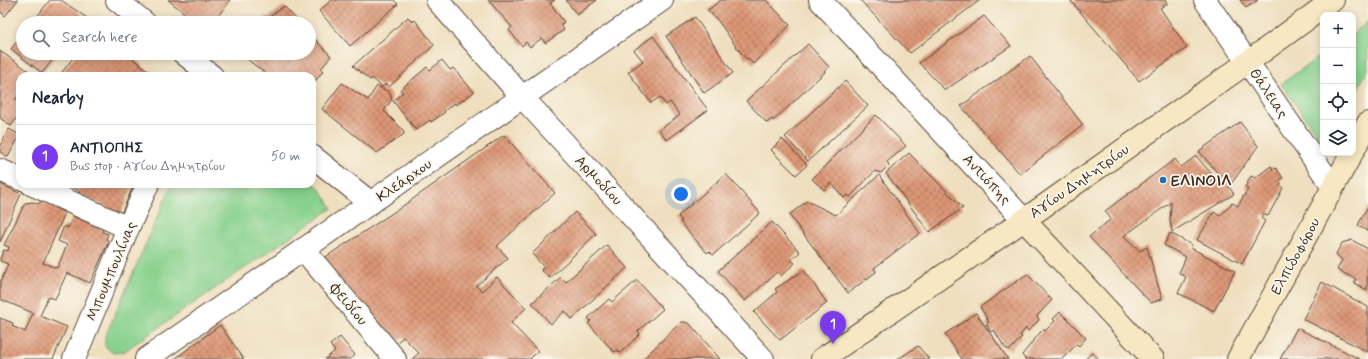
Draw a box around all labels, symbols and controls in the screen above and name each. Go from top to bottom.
map controls [1320,12,1356,156]
button: + [1320,12,1356,48]
search box [16,16,316,60]
icon: search [30,27,52,49]
text: Search here [62,28,138,48]
button: − [1320,48,1356,84]
street label: Θάλειας [1244,65,1292,123]
button: locate [1320,84,1356,120]
text: Nearby [32,87,84,109]
button: layers [1320,120,1356,156]
text: ΑΝΤΙΟΠΗΣ [70,138,143,158]
street label: Αγίου Δημητρίου [1026,140,1134,224]
text: 1 [42,148,48,165]
text: 50 m [271,148,300,165]
street label: Αντιόπης [958,150,1015,210]
street label: Αρμοδίου [570,151,627,210]
street label: Κλεάρχου [373,154,436,207]
text: Bus stop · Αγίου Δημητρίου [70,158,225,175]
place label: ΕΛΙΝΟΙΛ [1171,171,1231,191]
marker: ΕΛΙΝΟΙΛ [1158,175,1168,185]
your location [671,184,691,204]
street label: Ελπιδοφόρου [1266,214,1325,299]
street label: Μπουμπουλίνας [82,218,142,324]
street label: Φειδίου [324,279,372,330]
pin: 1 [820,311,846,344]

